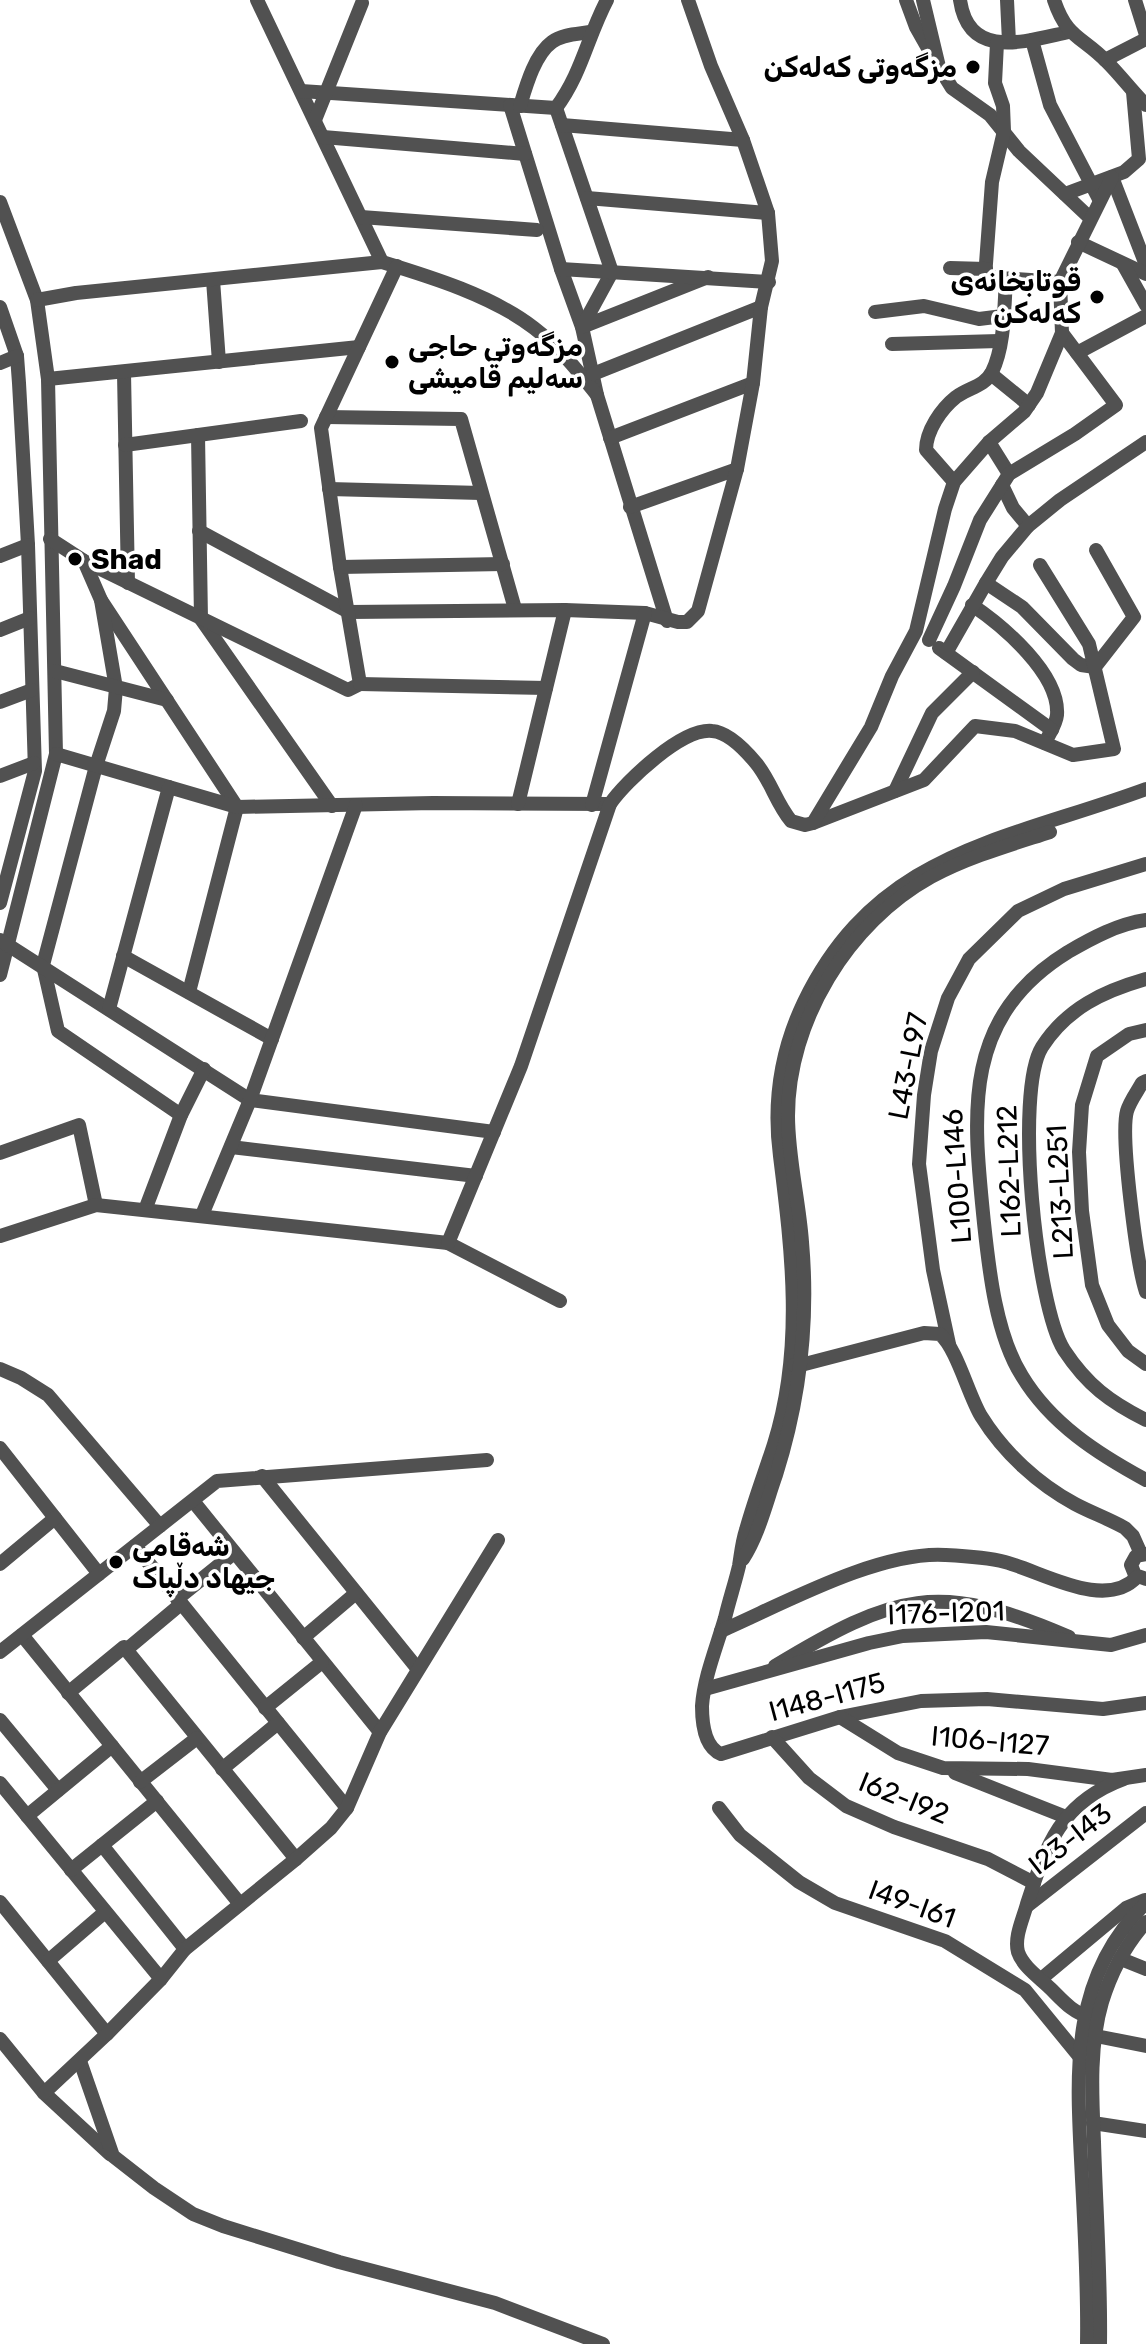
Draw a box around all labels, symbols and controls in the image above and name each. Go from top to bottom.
place label: مزگەوتی کەلەکن [764,51,957,84]
marker: مزگەوتی کەلەکن [964,58,982,76]
place label: قوتابخانەی کەلەکن [950,265,1081,330]
marker: قوتابخانەی کەلەکن [1088,288,1106,306]
place label: مزگەوتی حاجی سەلیم قامیشی [408,330,583,397]
marker: مزگەوتی حاجی سەلیم قامیشی [383,353,401,371]
place label: Shad [91,543,162,576]
marker: Shad [66,550,84,568]
street label: L43-L97 [881,1010,935,1122]
street label: L162-L212 [990,1104,1028,1238]
street label: L100-L146 [936,1108,978,1244]
street label: L213-L251 [1040,1124,1080,1260]
place label: شەقامی جیهاد دڵپاک [132,1530,275,1598]
marker: شەقامی جیهاد دڵپاک [107,1553,125,1571]
street label: I176-I201 [887,1594,1005,1632]
street label: I148-I175 [765,1666,889,1728]
street label: I106-I127 [930,1719,1050,1763]
street label: I62-I92 [854,1765,954,1831]
street label: I23-I43 [1022,1796,1118,1882]
street label: I49-I61 [864,1873,960,1935]

